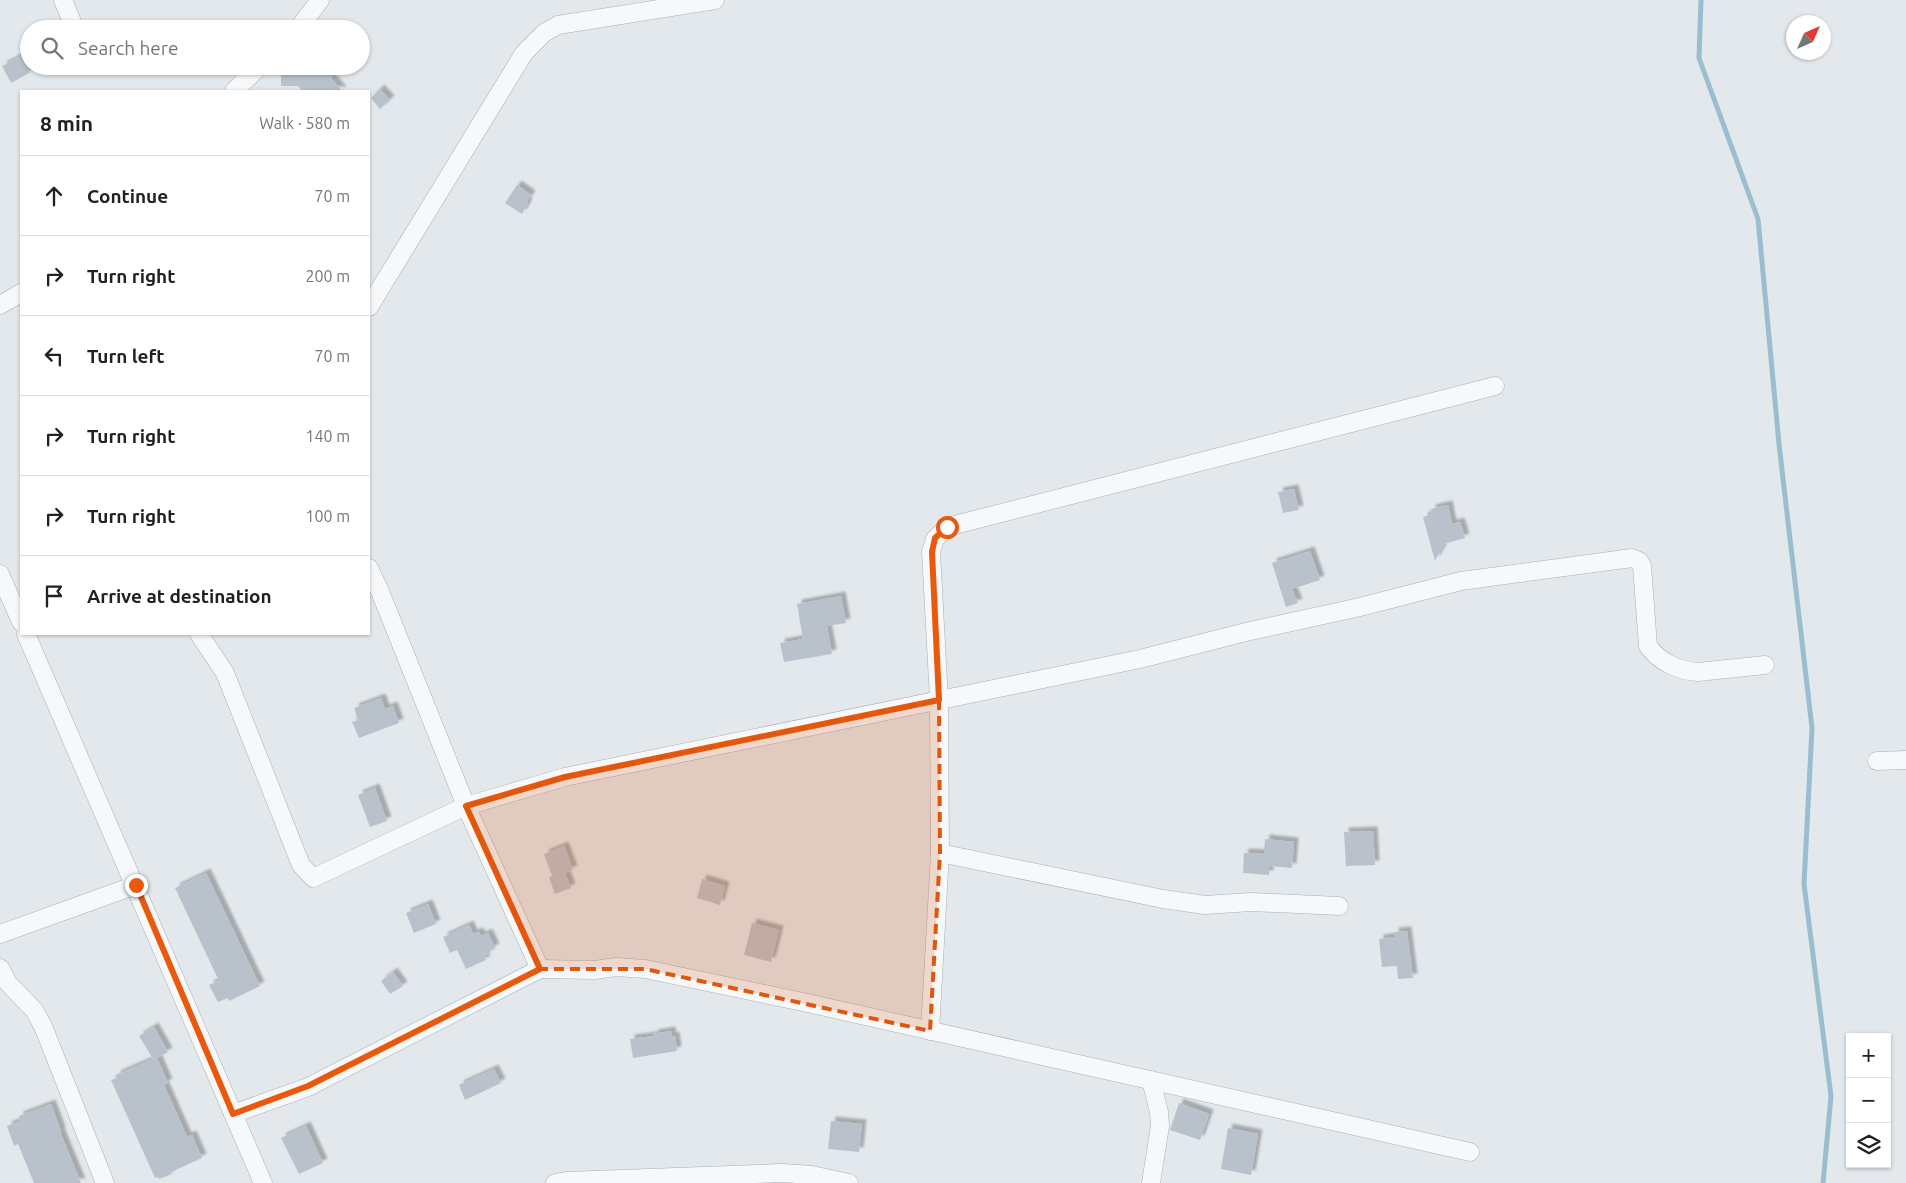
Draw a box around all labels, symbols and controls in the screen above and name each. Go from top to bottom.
north arrow [1786,15,1831,60]
search box [20,20,370,75]
icon: search [38,34,66,62]
text: Search here [78,37,178,59]
text: 8 min [40,111,93,135]
text: Walk · 580 m [259,114,350,132]
icon: ahead [40,182,68,210]
text: Continue [87,185,168,207]
text: 70 m [314,187,350,205]
icon: right [40,262,68,290]
text: Turn right [87,265,175,287]
text: 200 m [305,267,350,285]
icon: left [40,342,68,370]
text: Turn left [87,345,165,367]
text: 70 m [314,347,350,365]
icon: right [40,422,68,450]
text: Turn right [87,425,175,447]
text: 140 m [305,427,350,445]
icon: right [40,502,68,530]
text: Turn right [87,505,175,527]
text: 100 m [305,507,350,525]
route start [936,516,959,539]
icon: arrive [40,582,68,610]
text: Arrive at destination [87,585,272,607]
route end [125,874,148,897]
map controls [1846,1033,1891,1168]
button: + [1846,1033,1891,1078]
button: − [1846,1078,1891,1123]
button: layers [1846,1123,1891,1168]

